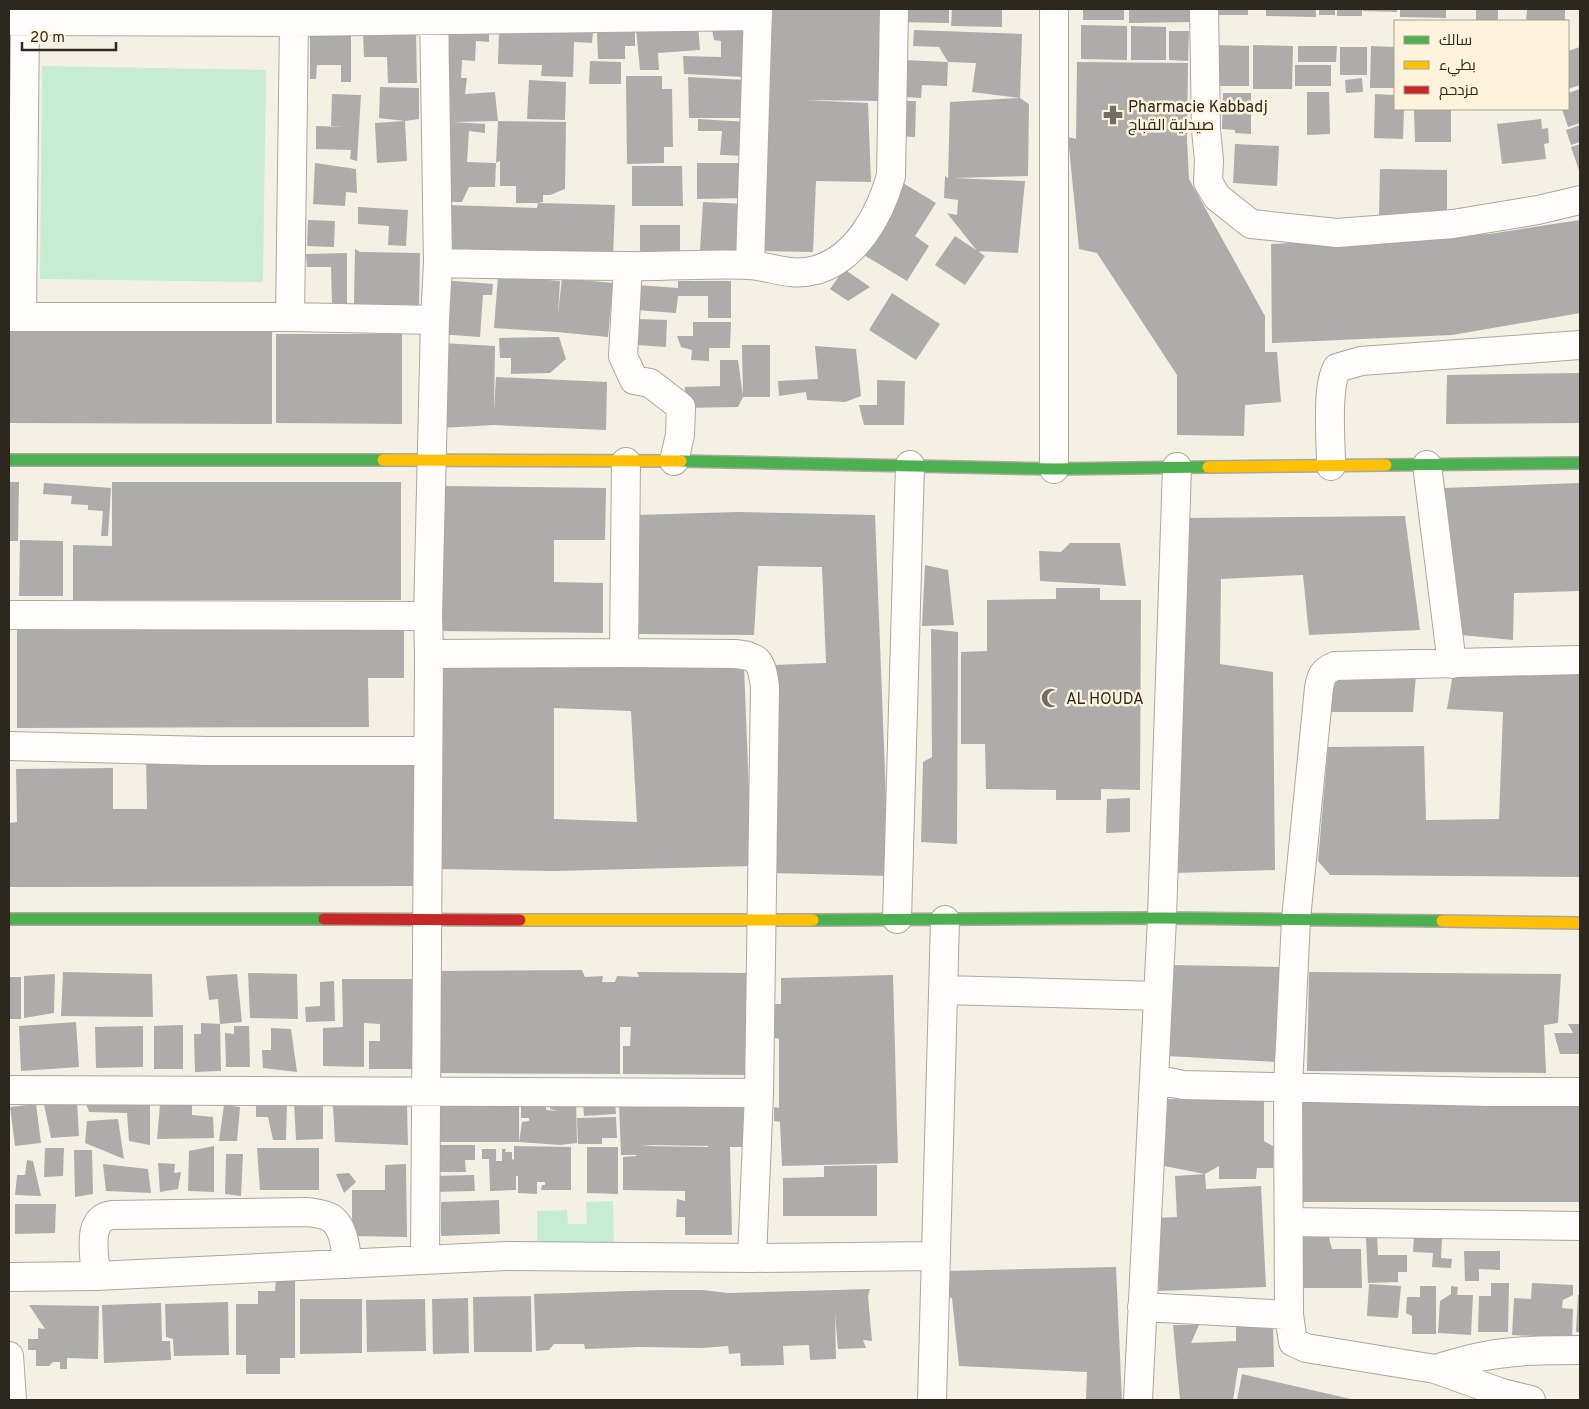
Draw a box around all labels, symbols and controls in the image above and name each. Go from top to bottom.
scale bar [22,20,116,52]
legend [1394,20,1569,110]
text: 20 m [30,29,65,48]
text: سالك [1439,32,1472,51]
text: بطيء [1439,57,1476,77]
text: مزدحم [1439,82,1479,101]
place label: Pharmacie Kabbadj صيدلية القباج [1128,98,1268,136]
pharmacy icon: Pharmacie Kabbadj صيدلية القباج [1102,104,1124,126]
mosque icon: AL HOUDA [1040,687,1062,709]
place label: AL HOUDA [1066,690,1144,710]

